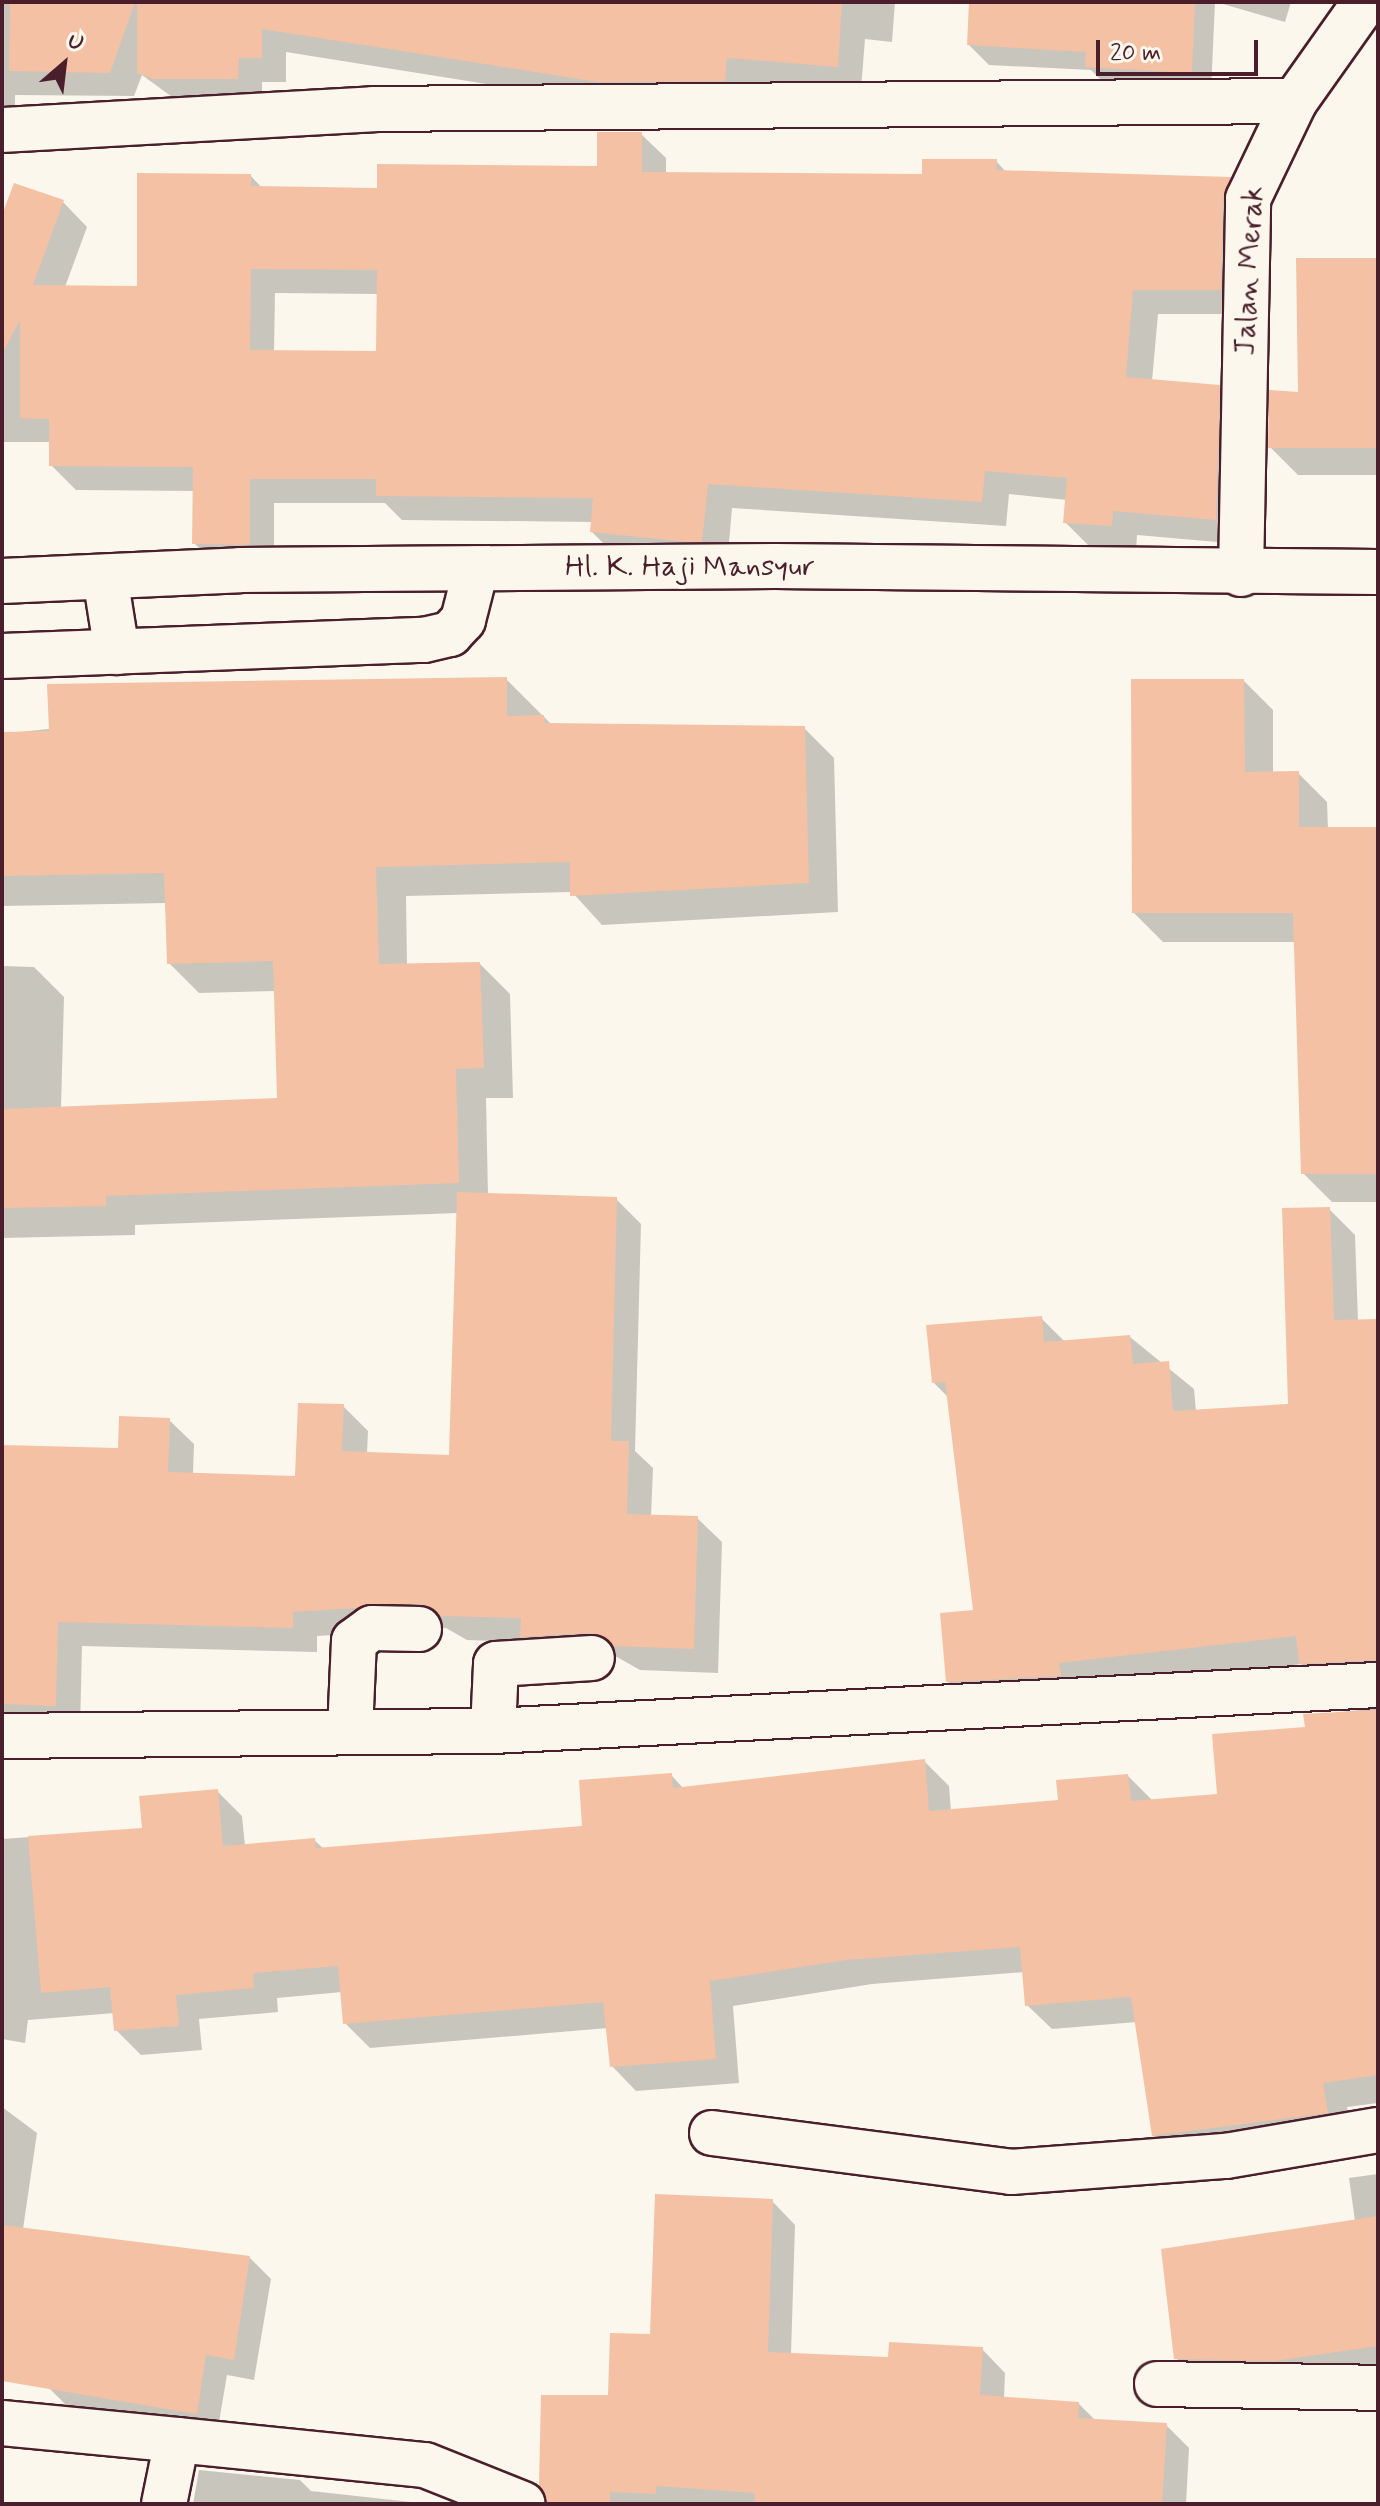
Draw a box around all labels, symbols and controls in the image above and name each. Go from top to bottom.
north arrow [24,24,104,104]
scale bar [1100,24,1262,74]
text: U [62,27,88,59]
text: 20 m [1110,38,1161,69]
street label: Jalan Merak [1228,186,1272,356]
street label: Hl. K. Haji Mansyur [567,549,813,585]

